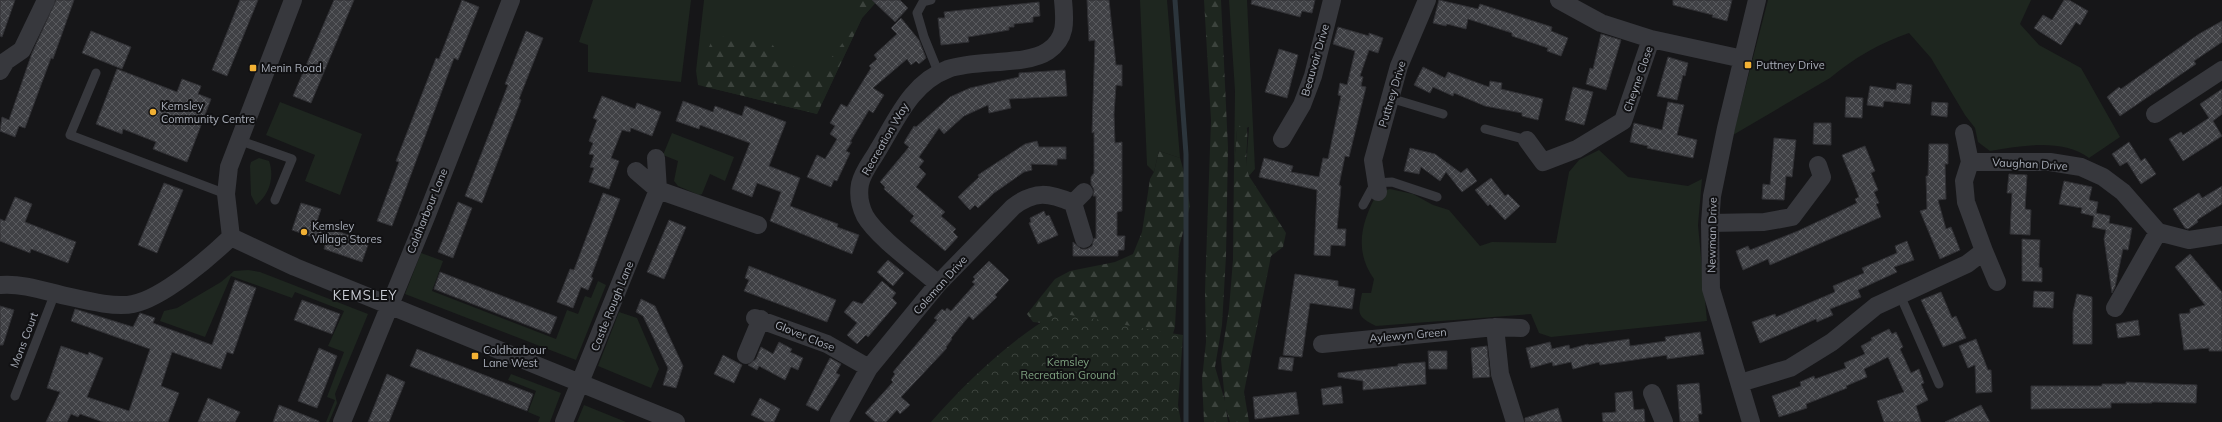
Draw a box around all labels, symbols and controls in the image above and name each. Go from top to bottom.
street label: Beauvoir Drive [1298,22,1332,98]
street label: Cheyne Close [1620,44,1656,114]
place label: Puttney Drive [1756,58,1825,72]
street label: Puttney Drive [1375,59,1409,129]
marker: Puttney Drive [1743,60,1753,70]
place label: Menin Road [261,61,322,75]
marker: Menin Road [248,63,258,73]
place label: Kemsley Community Centre [161,99,255,126]
street label: Recreation Way [859,100,912,178]
marker: Kemsley Community Centre [148,107,158,117]
street label: Vaughan Drive [1992,155,2068,173]
street label: Coldharbour Lane [404,166,451,256]
street label: Newman Drive [1704,197,1720,273]
place label: Kemsley Village Stores [312,219,382,246]
marker: Kemsley Village Stores [299,227,309,237]
street label: Coleman Drive [910,253,970,317]
street label: Castle Rough Lane [588,259,636,353]
district label: KEMSLEY [333,287,397,303]
street label: Mons Court [7,310,41,370]
street label: Glover Close [773,318,837,354]
street label: Aylewyn Green [1369,325,1447,345]
place label: Coldharbour Lane West [483,343,546,370]
marker: Coldharbour Lane West [470,351,480,361]
park label: Kemsley Recreation Ground [1020,355,1116,382]

